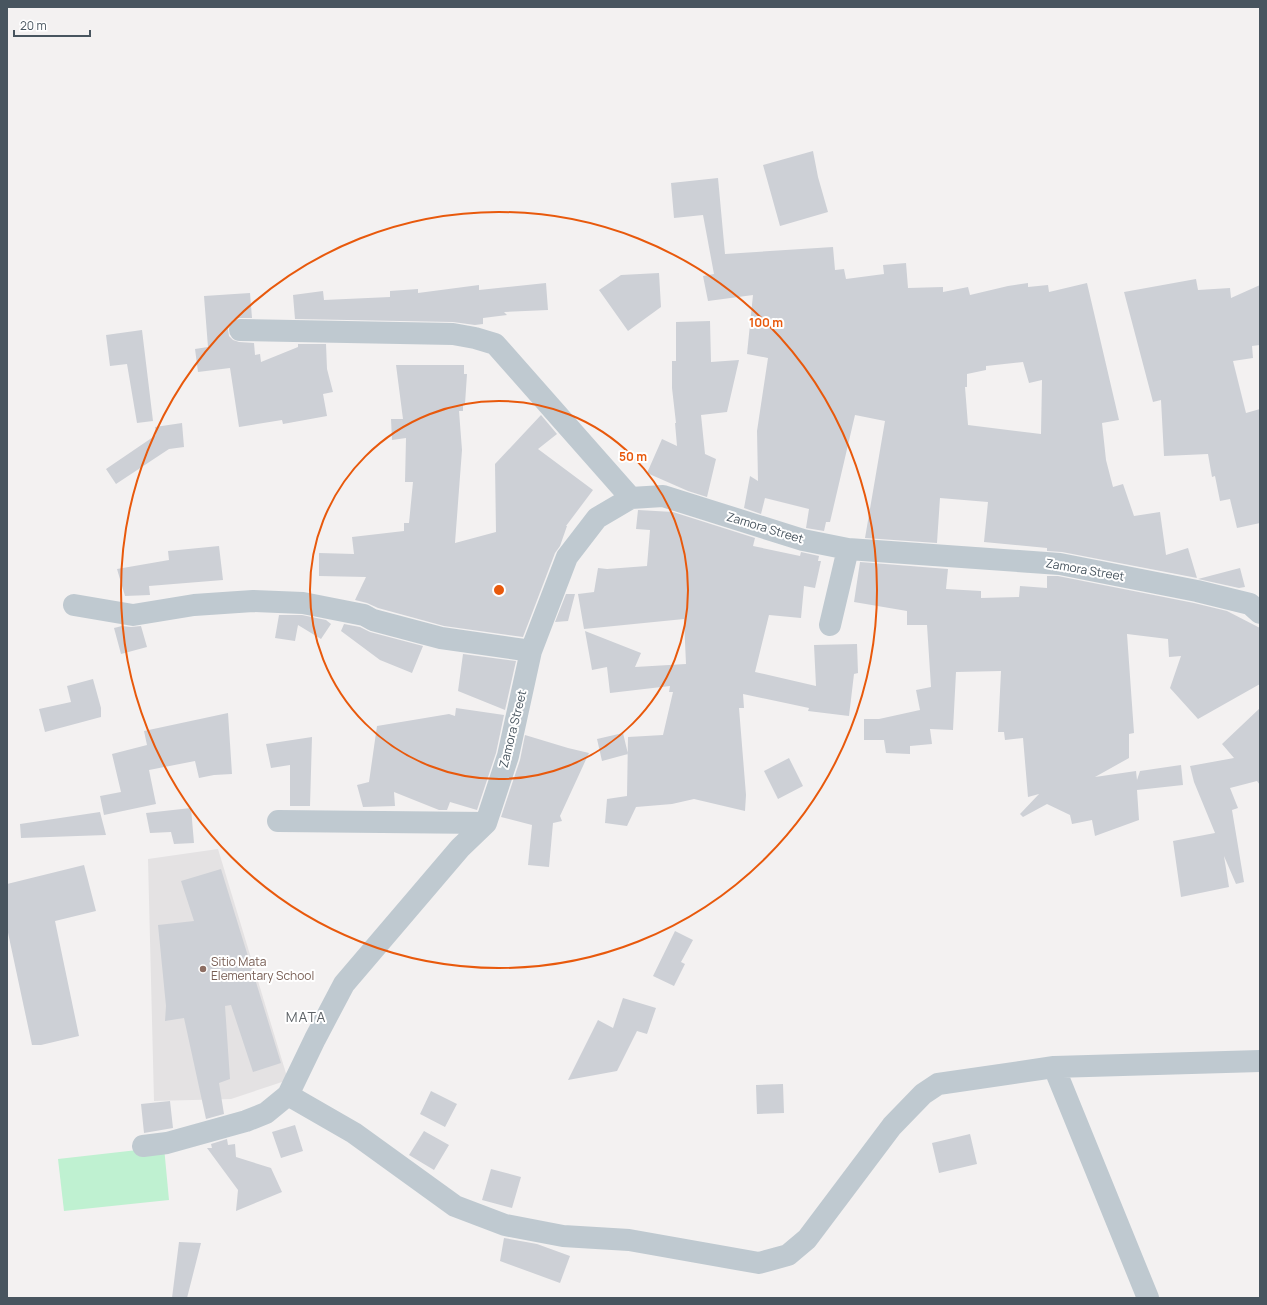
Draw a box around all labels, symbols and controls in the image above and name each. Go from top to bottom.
scale bar [14,12,90,38]
text: 20 m [20,17,47,34]
text: 100 m [749,314,783,331]
text: 50 m [619,448,647,465]
street label: Zamora Street [725,508,806,547]
street label: Zamora Street [1044,554,1126,585]
centre of rings [492,583,506,597]
street label: Zamora Street [495,688,530,770]
place label: Sitio Mata Elementary School [211,953,314,984]
marker: Sitio Mata Elementary School [198,964,208,974]
district label: MATA [286,1007,326,1026]

